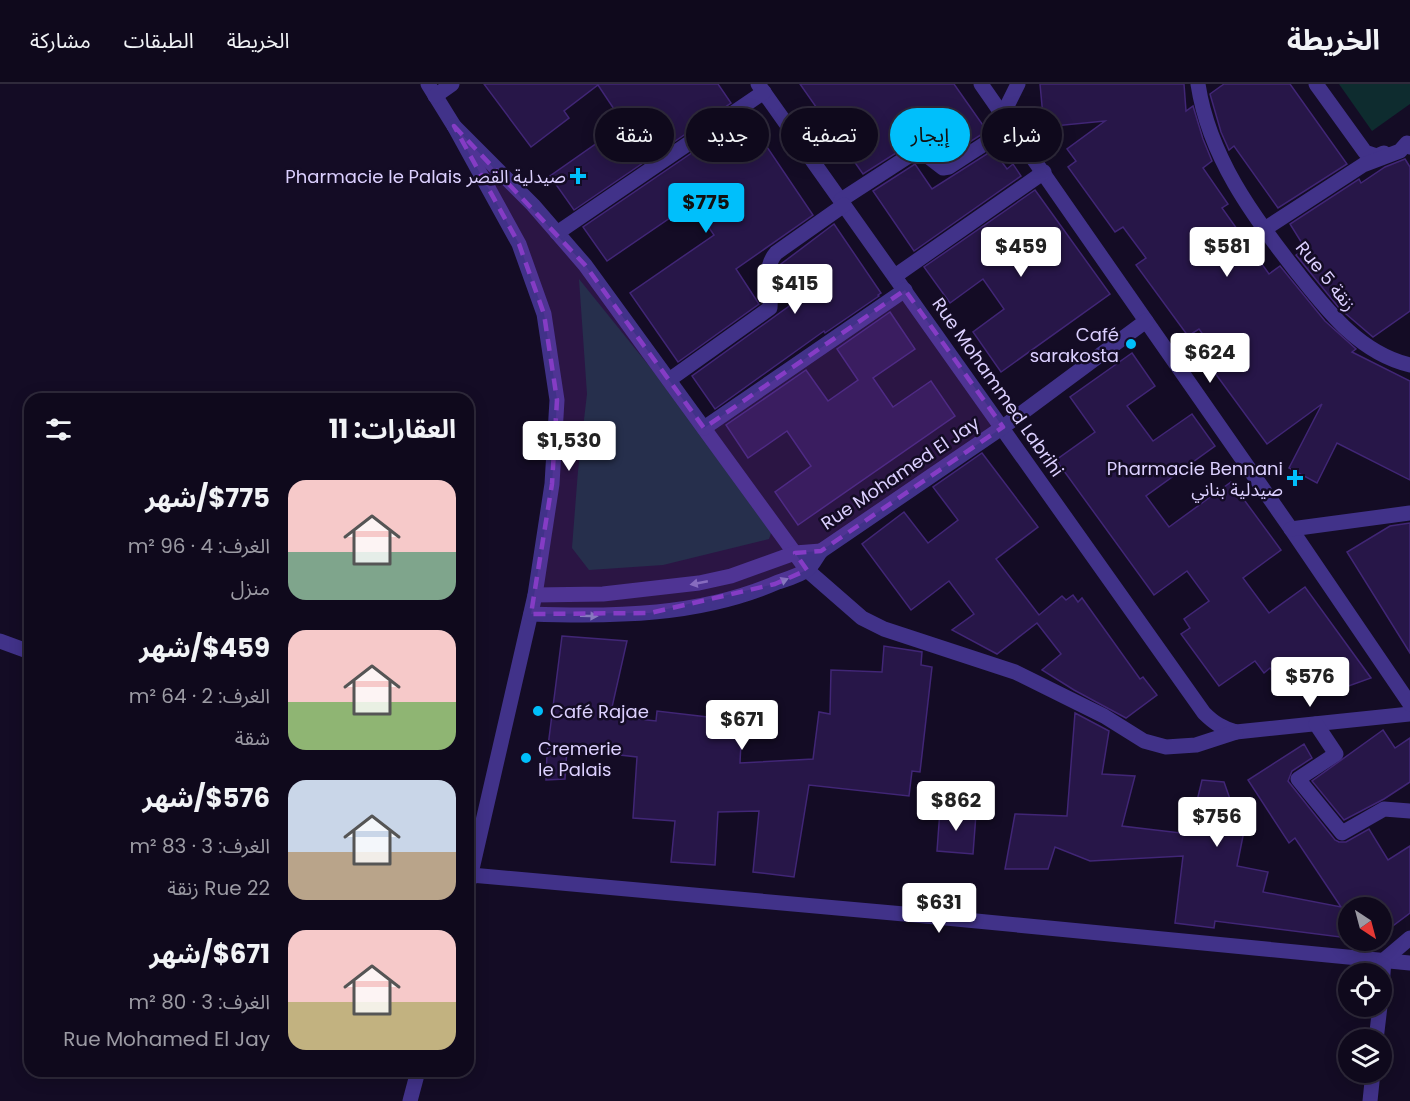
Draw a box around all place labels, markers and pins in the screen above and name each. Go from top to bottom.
place label: Pharmacie le Palais صيدلية القصر [285,164,566,189]
marker: Pharmacie le Palais صيدلية القصر [571,169,585,183]
pin: $775 [670,183,742,234]
pin: $459 [985,227,1057,278]
pin: $581 [1191,227,1263,278]
pin: $415 [759,264,831,315]
place label: Café sarakosta [1030,322,1119,368]
pin: $624 [1174,333,1246,384]
marker: Café sarakosta [1124,337,1138,351]
pin: $1,530 [520,421,618,472]
place label: Pharmacie Bennani صيدلية بناني [1107,456,1283,503]
marker: Pharmacie Bennani صيدلية بناني [1288,471,1302,485]
pin: $576 [1274,657,1346,708]
place label: Café Rajae [550,699,649,724]
pin: $671 [706,700,778,751]
marker: Café Rajae [531,704,545,718]
place label: Cremerie le Palais [538,736,622,782]
marker: Cremerie le Palais [519,751,533,765]
pin: $862 [920,781,992,832]
pin: $756 [1181,797,1253,848]
pin: $631 [903,883,975,934]

